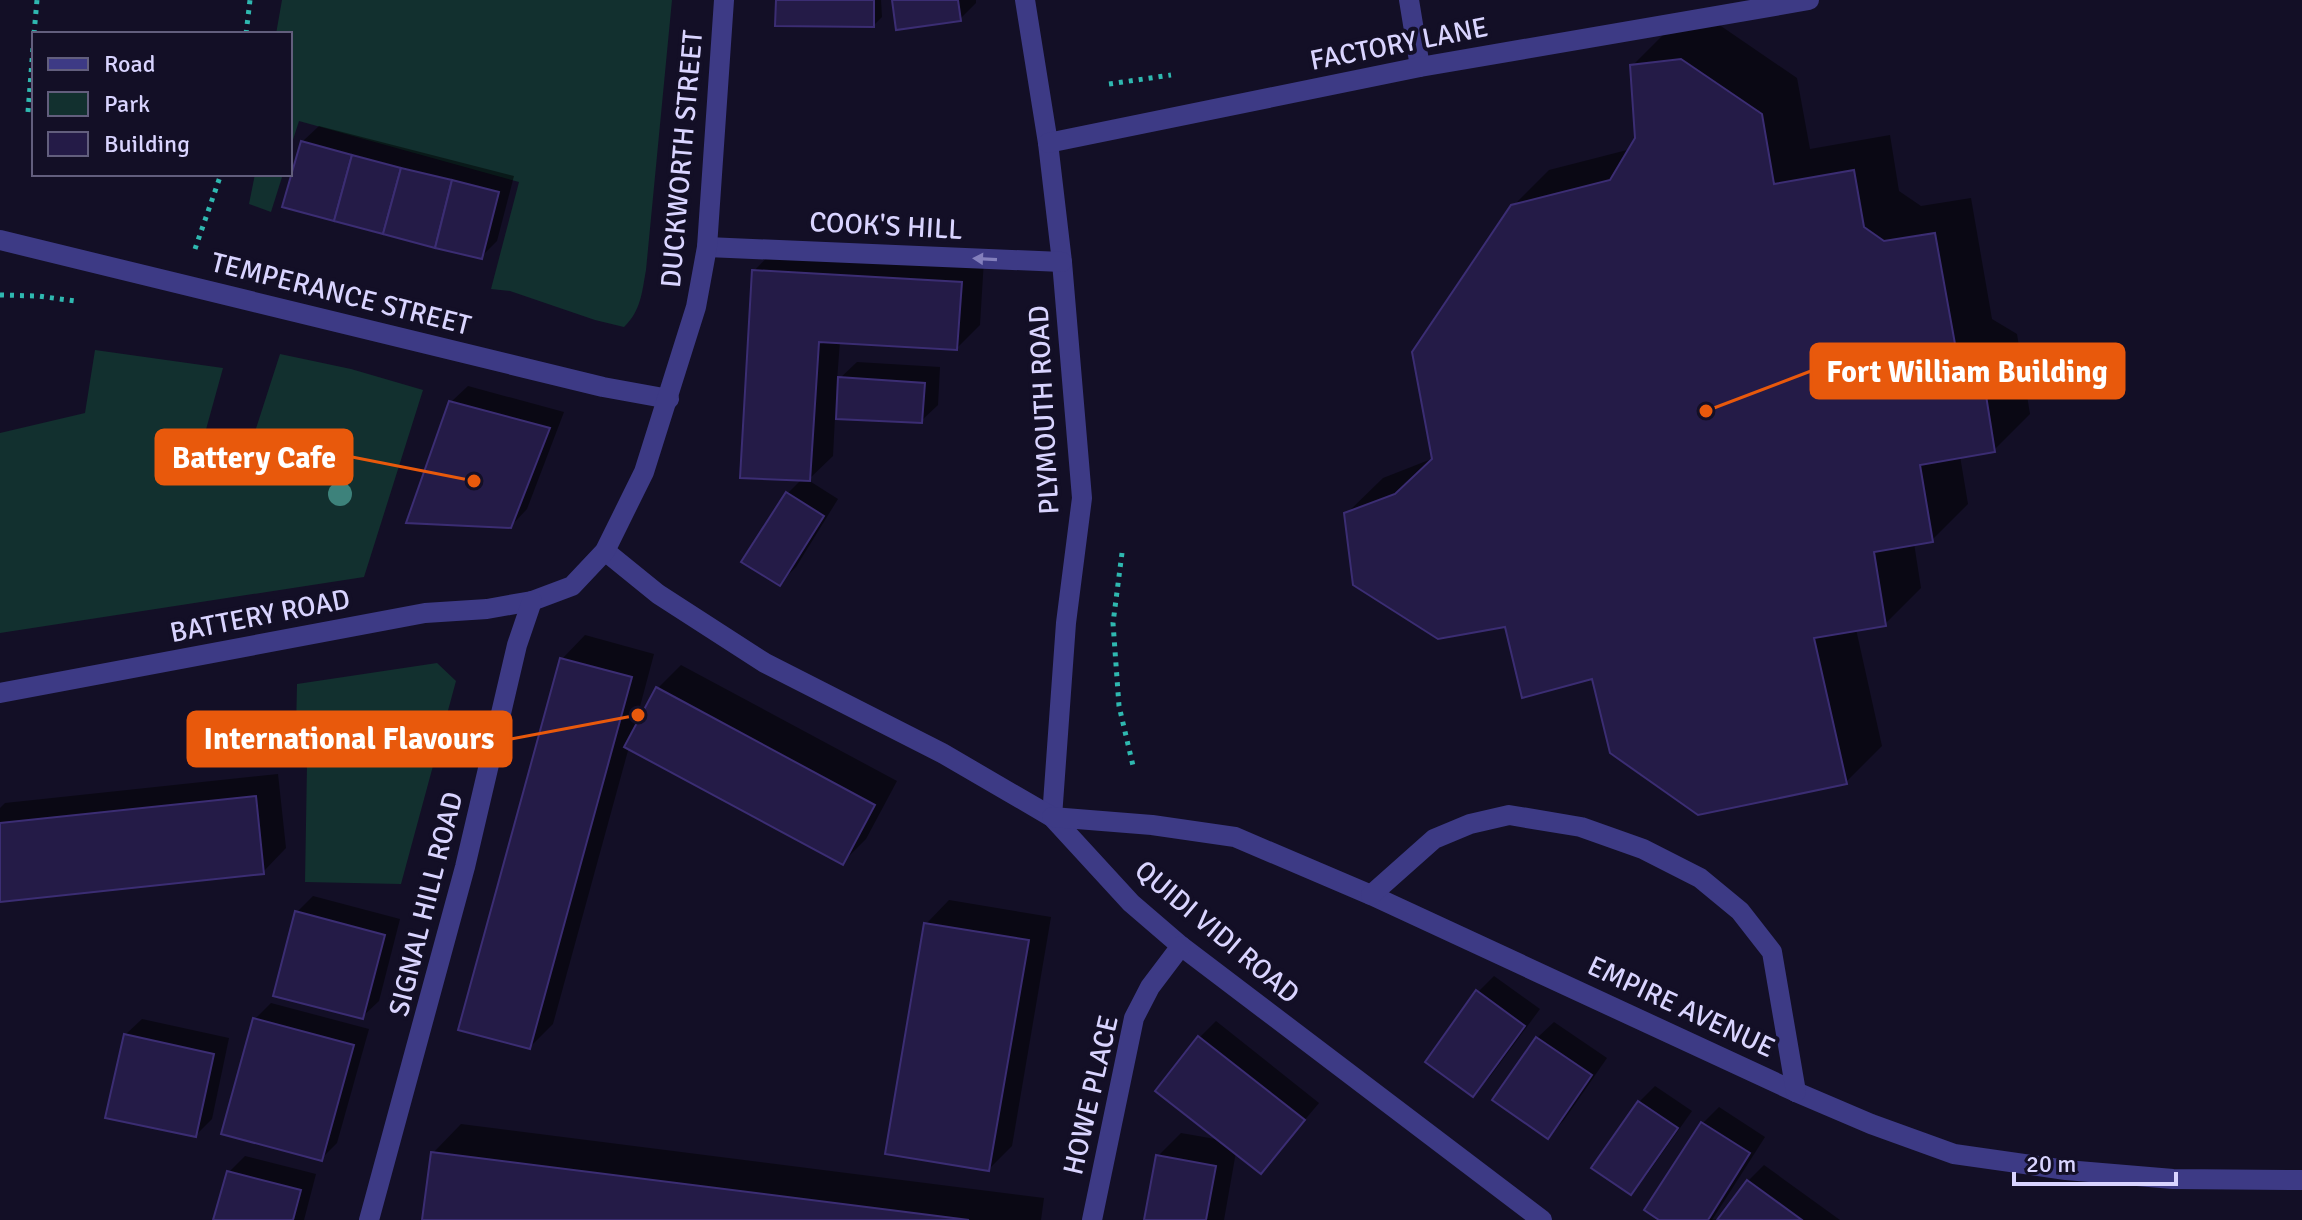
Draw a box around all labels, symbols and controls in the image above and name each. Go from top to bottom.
street label: FACTORY LANE [1307,10,1491,78]
street label: DUCKWORTH STREET [654,29,710,289]
legend [32,32,292,176]
text: Road [104,49,155,79]
text: Park [104,89,150,119]
text: Building [104,129,190,159]
street label: COOK'S HILL [808,205,964,247]
street label: TEMPERANCE STREET [207,245,475,343]
one-way arrow [971,252,997,265]
street label: PLYMOUTH ROAD [1022,305,1066,515]
callout: Fort William Building [1811,344,2124,398]
text: Fort William Building [1826,354,2108,391]
callout: Battery Cafe [156,430,352,484]
text: Battery Cafe [172,440,336,477]
street label: BATTERY ROAD [167,582,353,650]
callout: International Flavours [188,712,511,766]
text: International Flavours [204,721,494,758]
street label: SIGNAL HILL ROAD [382,788,470,1020]
street label: QUIDI VIDI ROAD [1128,853,1306,1011]
street label: EMPIRE AVENUE [1582,949,1780,1065]
street label: HOWE PLACE [1056,1012,1126,1178]
scale bar [2014,1136,2176,1186]
text: 20 m [2026,1149,2076,1179]

